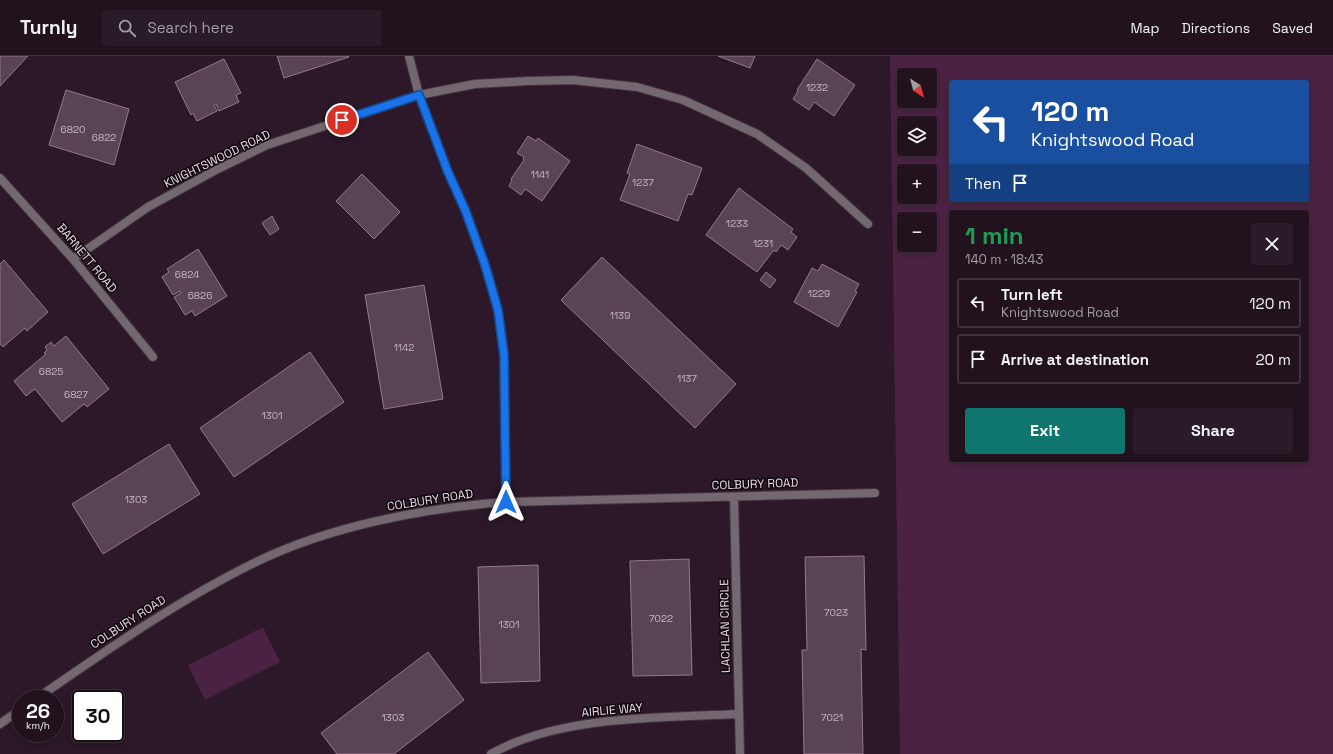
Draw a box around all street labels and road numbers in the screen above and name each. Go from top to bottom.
street label: KNIGHTSWOOD ROAD [161,126,273,192]
street label: BARNETT ROAD [53,220,121,296]
street label: COLBURY ROAD [711,474,799,494]
street label: COLBURY ROAD [386,485,474,515]
street label: LACHLAN CIRCLE [716,579,734,673]
street label: COLBURY ROAD [87,592,169,652]
street label: AIRLIE WAY [581,699,644,721]

